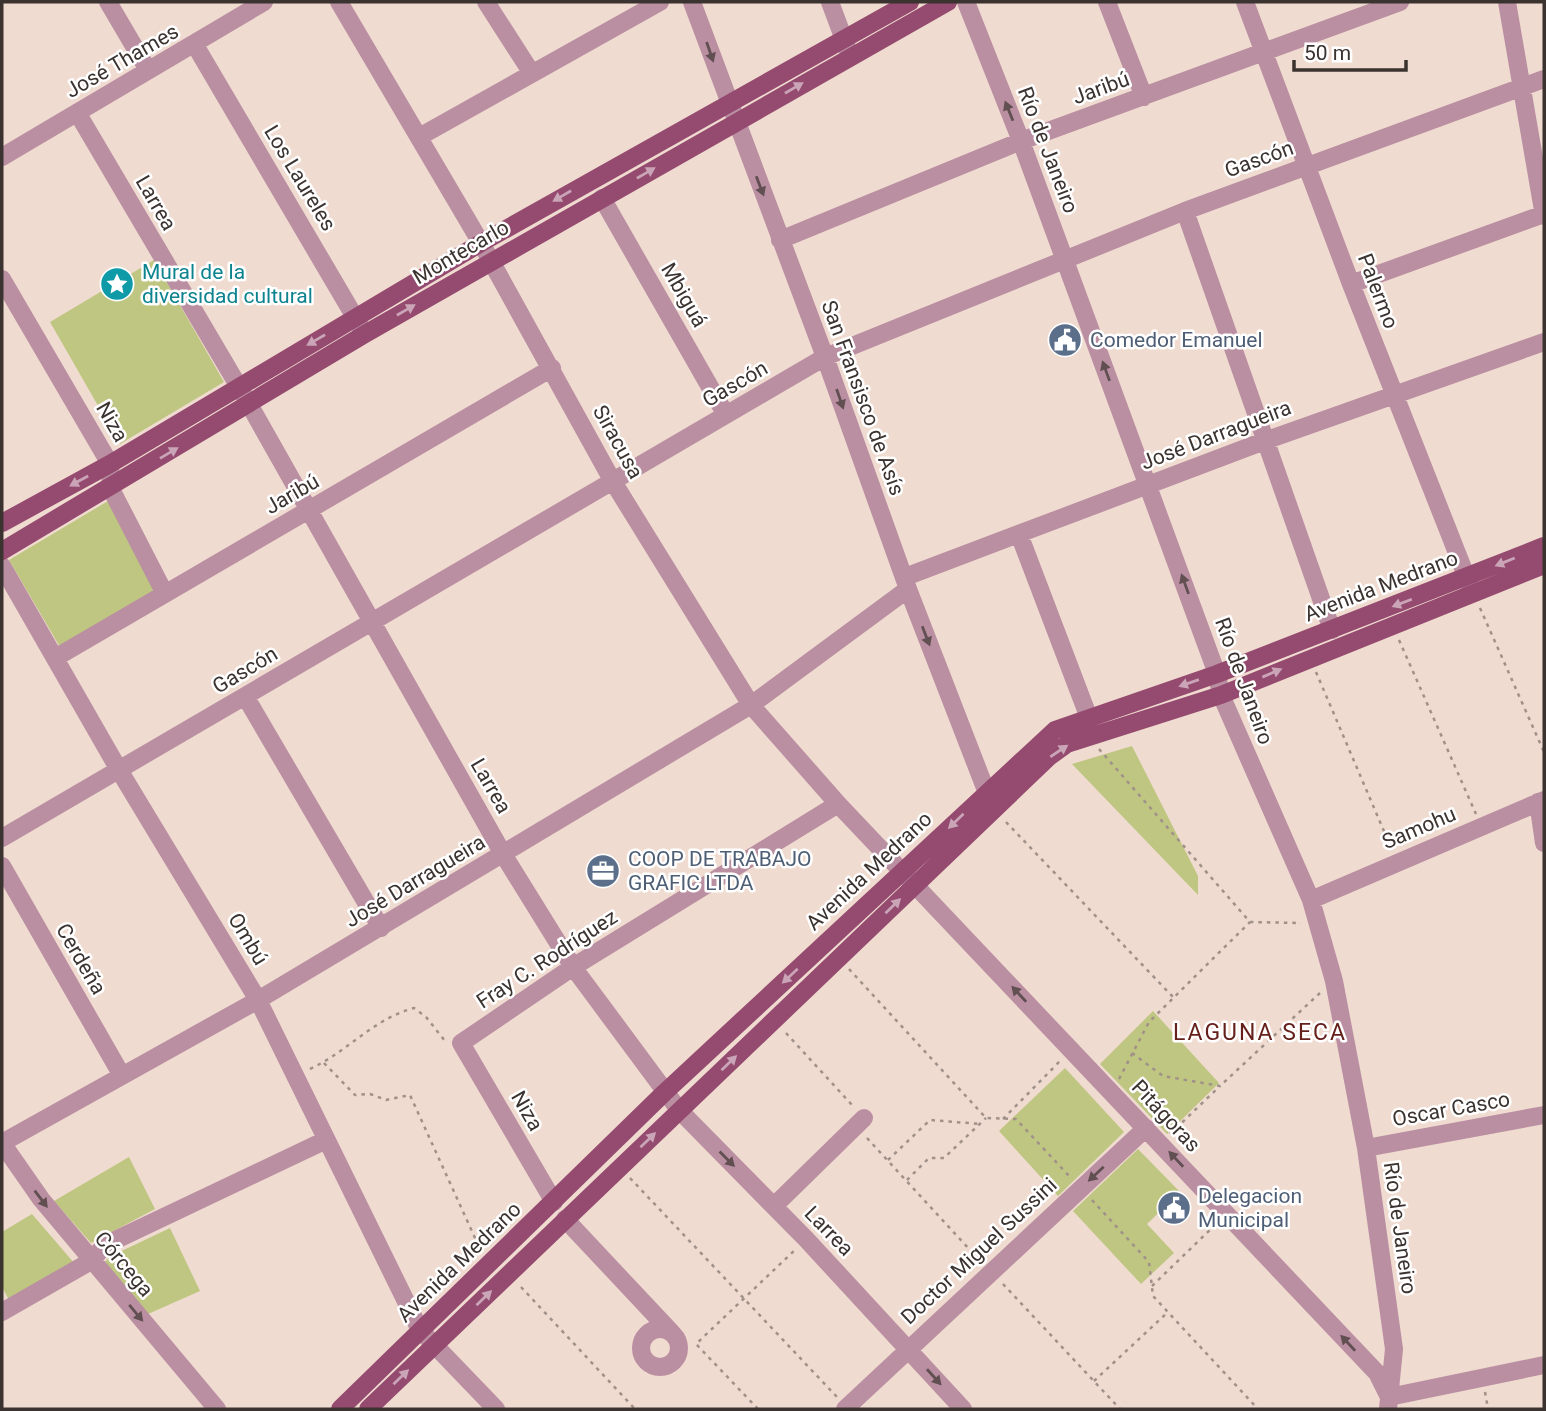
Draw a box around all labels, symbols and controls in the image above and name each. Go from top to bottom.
street label: José Thames [61,19,183,103]
scale bar [1294,28,1406,72]
text: 50 m [1304,41,1351,65]
one-way arrow [704,42,715,63]
street label: Jaribú [1069,67,1133,109]
one-way arrow [785,82,804,94]
street label: Río de Janeiro [1013,83,1083,217]
one-way arrow [1004,101,1015,122]
street label: Los Laureles [259,121,341,235]
street label: Gascón [1221,136,1297,182]
one-way arrow [636,167,656,179]
street label: Larrea [131,171,181,235]
one-way arrow [754,176,765,197]
one-way arrow [552,190,572,202]
street label: Montecarlo [409,215,513,289]
street label: Palermo [1353,250,1403,332]
street label: Mbiguá [656,259,712,331]
place label: Mural de la diversidad cultural [142,260,313,308]
place icon: Mural de la diversidad cultural [98,265,136,303]
street label: San Fransisco de Asís [817,297,909,499]
one-way arrow [396,304,416,316]
public building icon: Comedor Emanuel [1046,321,1084,359]
place label: Comedor Emanuel [1090,328,1263,352]
one-way arrow [307,334,326,346]
street label: Gascón [698,356,772,412]
one-way arrow [1100,360,1111,381]
one-way arrow [835,389,846,410]
street label: José Darragueira [1138,395,1294,475]
street label: Niza [91,398,133,446]
street label: Siracusa [588,401,648,483]
one-way arrow [160,447,179,459]
street label: Jaribú [261,469,323,519]
one-way arrow [69,475,88,487]
street label: Avenida Medrano [1301,546,1461,626]
one-way arrow [1494,557,1515,568]
one-way arrow [1179,573,1190,594]
one-way arrow [1391,597,1412,608]
street label: Río de Janeiro [1210,614,1278,748]
one-way arrow [920,625,931,646]
street label: Gascón [208,641,282,699]
one-way arrow [1262,668,1283,679]
one-way arrow [1178,678,1199,689]
one-way arrow [1049,744,1068,757]
street label: Larrea [466,754,516,818]
street label: Samohu [1379,802,1459,854]
street label: Avenida Medrano [801,807,937,935]
one-way arrow [948,812,965,828]
street label: José Darragueira [341,830,489,932]
place label: COOP DE TRABAJO GRAFIC LTDA [628,847,812,895]
office icon: COOP DE TRABAJO GRAFIC LTDA [584,852,622,890]
one-way arrow [884,897,901,914]
street label: Fray C. Rodríguez [472,905,622,1013]
street label: Ombú [223,909,273,969]
street label: Cerdeña [51,919,111,999]
one-way arrow [782,968,799,984]
one-way arrow [1012,986,1028,1003]
district label: LAGUNA SECA [1173,1019,1347,1046]
one-way arrow [720,1055,737,1072]
street label: Pitágoras [1127,1075,1205,1157]
street label: Niza [506,1087,548,1135]
street label: Oscar Casco [1390,1087,1512,1131]
one-way arrow [639,1132,656,1149]
one-way arrow [719,1151,735,1167]
one-way arrow [1168,1151,1184,1168]
street label: Río de Janeiro [1379,1160,1421,1296]
one-way arrow [1088,1166,1105,1182]
street label: Doctor Miguel Sussini [896,1173,1062,1329]
place label: Delegacion Municipal [1198,1184,1302,1232]
one-way arrow [33,1189,48,1207]
public building icon: Delegacion Municipal [1155,1189,1193,1227]
street label: Avenida Medrano [392,1197,526,1327]
street label: Larrea [800,1201,858,1261]
street label: Córcega [90,1226,158,1302]
one-way arrow [475,1290,493,1306]
one-way arrow [128,1304,143,1322]
one-way arrow [1341,1335,1357,1352]
one-way arrow [926,1368,942,1386]
one-way arrow [392,1370,409,1386]

